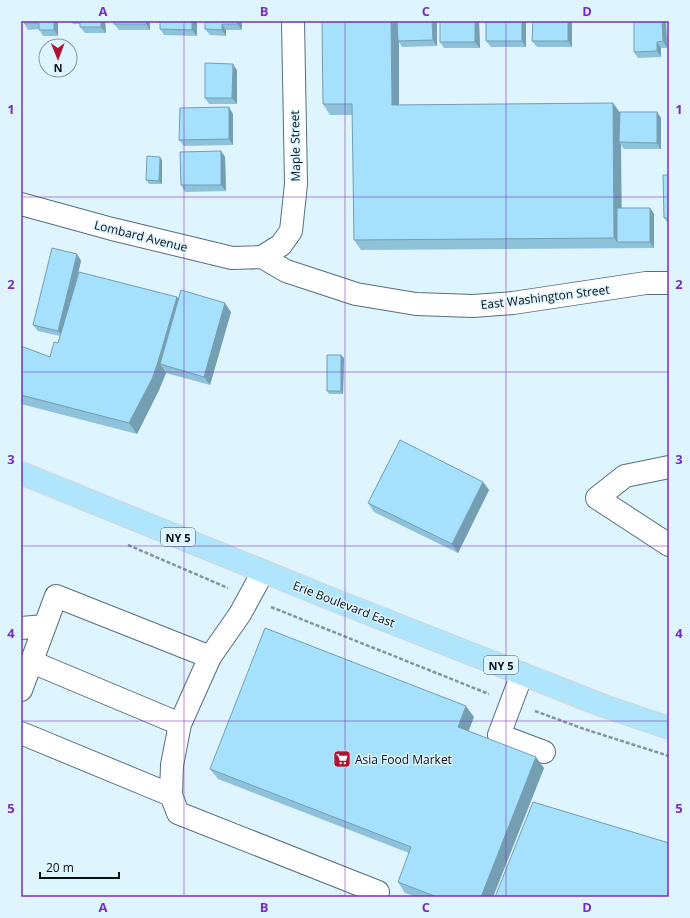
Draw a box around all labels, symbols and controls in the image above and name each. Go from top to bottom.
text: A [99,2,108,20]
text: B [260,2,269,20]
text: C [422,2,430,20]
text: D [582,2,592,20]
north arrow [38,38,78,78]
text: N [54,61,63,76]
text: 1 [7,100,15,118]
text: 1 [675,100,683,118]
street label: Maple Street [286,110,304,182]
street label: Lombard Avenue [92,216,190,256]
text: 2 [7,275,15,293]
text: 2 [675,275,683,293]
street label: East Washington Street [480,281,610,313]
text: 3 [7,450,15,468]
text: 3 [675,450,683,468]
road number: NY 5 [161,528,195,546]
street label: Erie Boulevard East [291,577,397,631]
text: 4 [7,624,15,642]
text: 4 [675,624,683,642]
road number: NY 5 [484,656,518,674]
supermarket icon: Asia Food Market [332,749,352,769]
place label: Asia Food Market [355,751,452,768]
text: 5 [7,799,15,817]
text: 5 [675,799,683,817]
scale bar [40,854,119,880]
text: 20 m [46,859,74,876]
text: A [99,898,108,916]
text: B [260,898,269,916]
text: C [422,898,430,916]
text: D [582,898,592,916]

